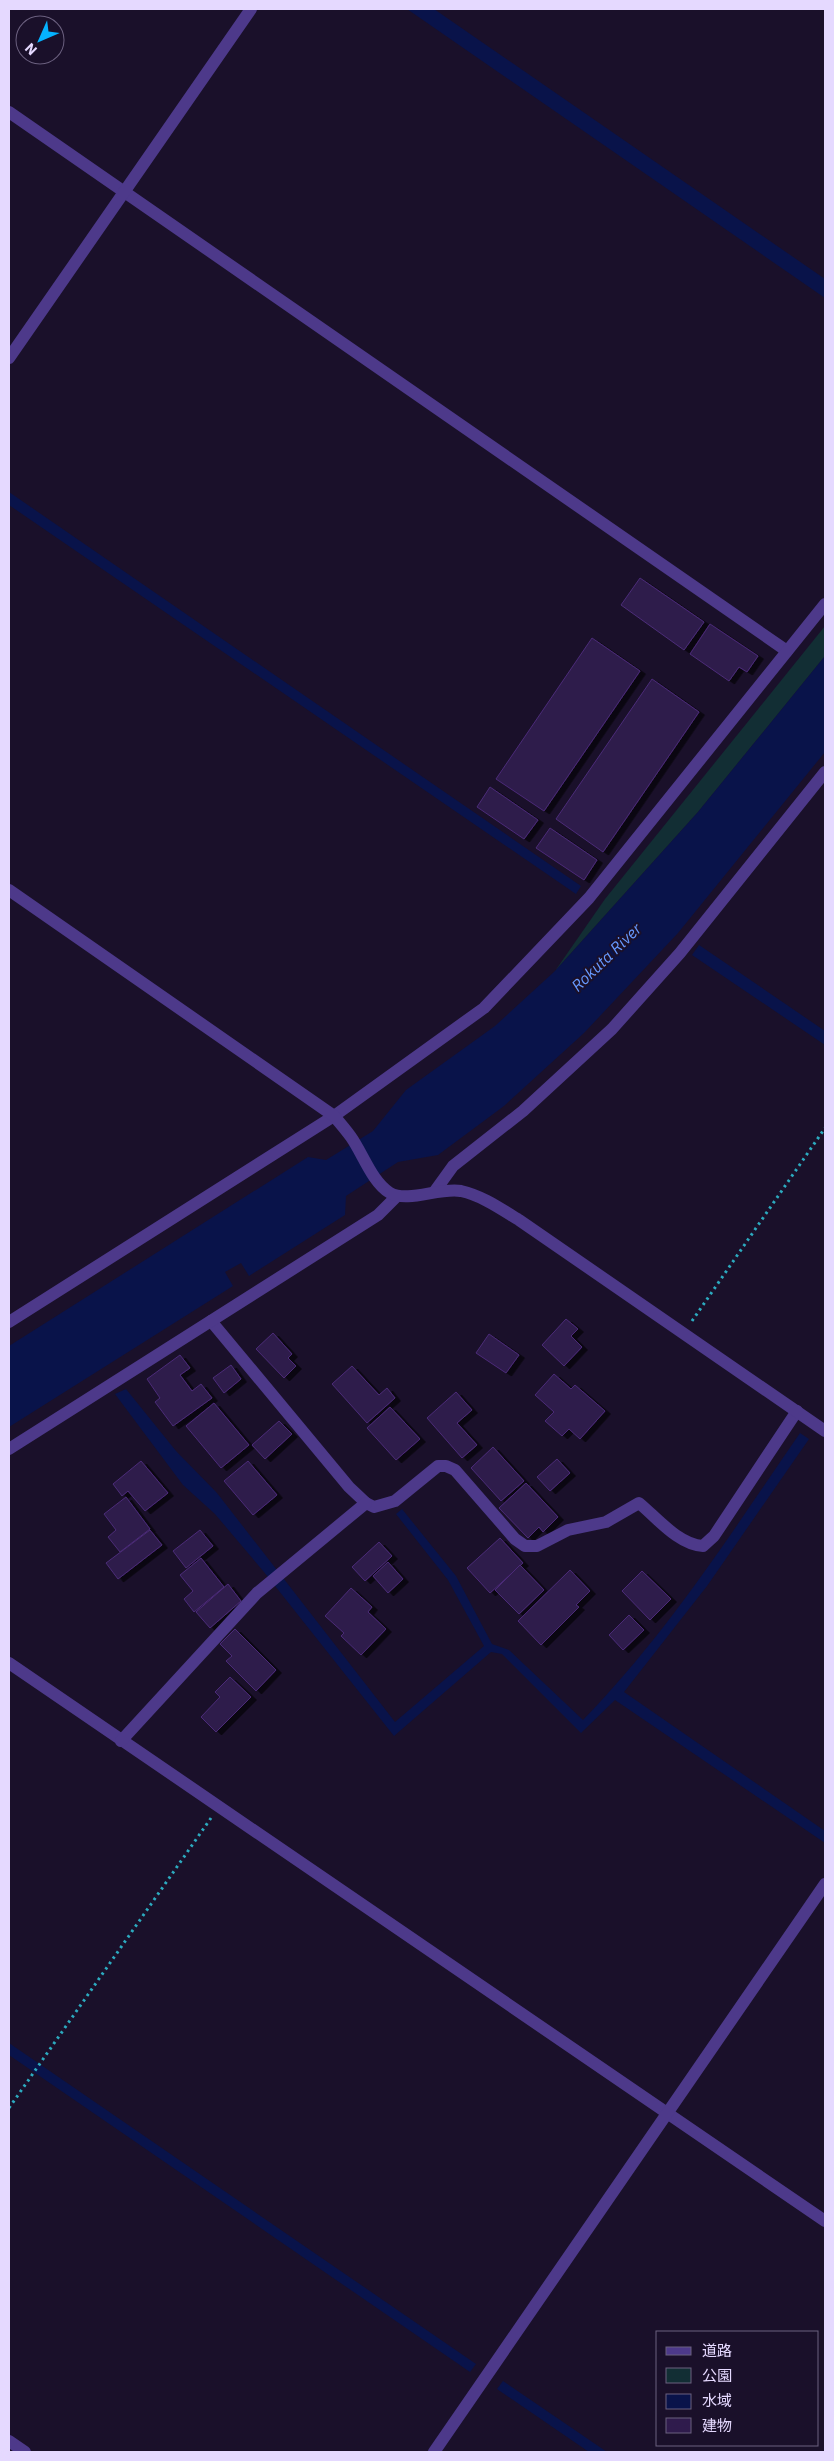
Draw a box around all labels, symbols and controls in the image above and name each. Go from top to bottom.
north arrow [15,15,65,65]
text: N [21,39,41,59]
water label: Rokuta River [567,918,646,995]
legend [656,2331,819,2446]
text: 道路 [702,2341,732,2360]
text: 公園 [702,2366,732,2385]
text: 水域 [702,2391,732,2410]
text: 建物 [702,2416,732,2435]

